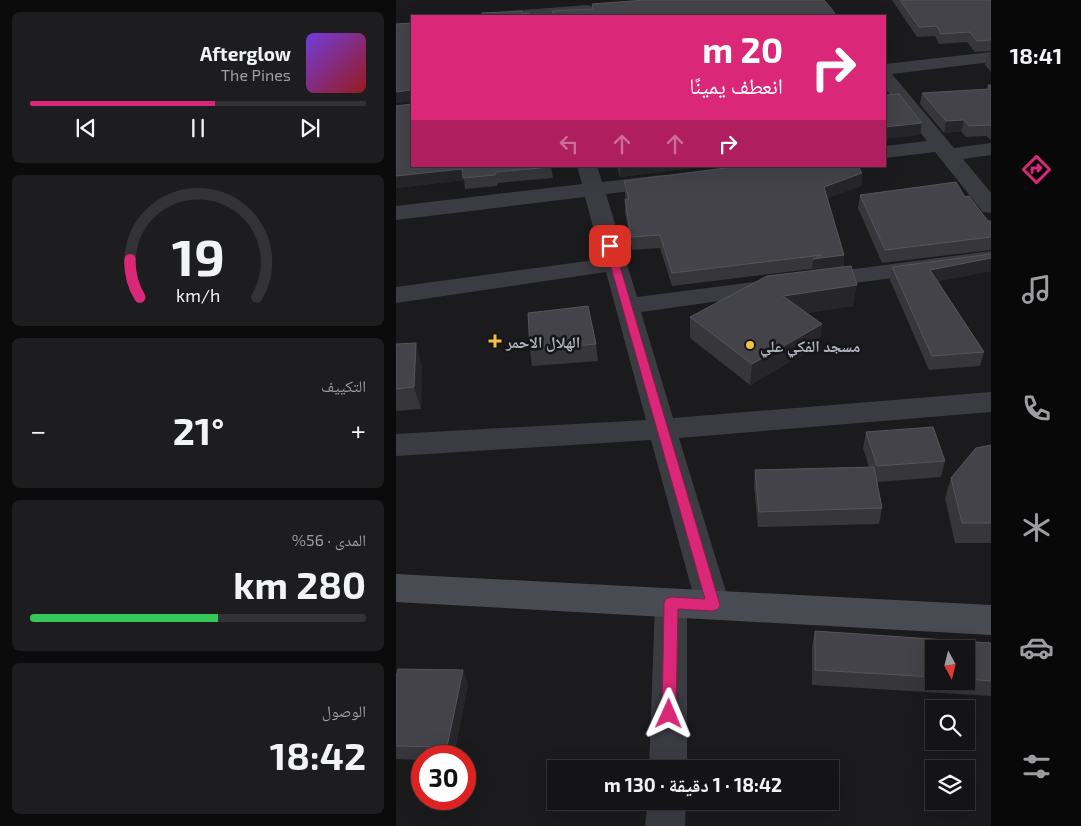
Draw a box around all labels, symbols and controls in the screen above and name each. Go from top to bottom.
text: 20 m [702,28,783,70]
icon: right [801,35,866,100]
text: Afterglow [200,42,291,65]
text: 18:41 [1010,42,1062,68]
text: The Pines [221,65,291,84]
text: انعطف يمينًا [689,72,783,98]
icon: previous [72,114,100,142]
icon: pause [184,114,212,142]
icon: next [296,114,324,142]
icon: left [555,130,583,158]
icon: ahead [608,130,636,158]
icon: ahead [661,130,689,158]
icon: right [714,130,742,158]
icon: directions [1019,152,1054,187]
text: 19 [171,224,225,286]
pin [589,225,631,267]
icon: arrive [596,232,624,260]
icon: music [1019,272,1054,307]
text: km/h [176,284,220,306]
place label: الهلال الاحمر [505,332,580,352]
marker: الهلال الاحمر [488,334,502,348]
place label: مسجد الفكي علي [760,336,860,358]
marker: مسجد الفكي علي [744,339,756,351]
text: التكييف [321,376,366,395]
icon: phone [1019,391,1054,426]
text: 21° [173,407,224,453]
text: − [30,413,46,447]
text: + [351,413,366,447]
icon: climate [1019,510,1054,545]
text: المدى · 56% [292,530,366,549]
text: 280 km [233,561,366,607]
icon: car [1019,630,1054,665]
north arrow [925,640,975,690]
map controls [925,640,975,810]
position arrow [642,687,694,739]
button: search [925,700,975,750]
text: الوصول [322,701,366,720]
text: 18:42 [270,732,366,778]
speed limit sign: 30 [411,745,476,810]
icon: filters [1019,749,1054,784]
button: layers [925,760,975,810]
text: 18:42 · 1 دقيقة · 130 m [604,773,782,796]

